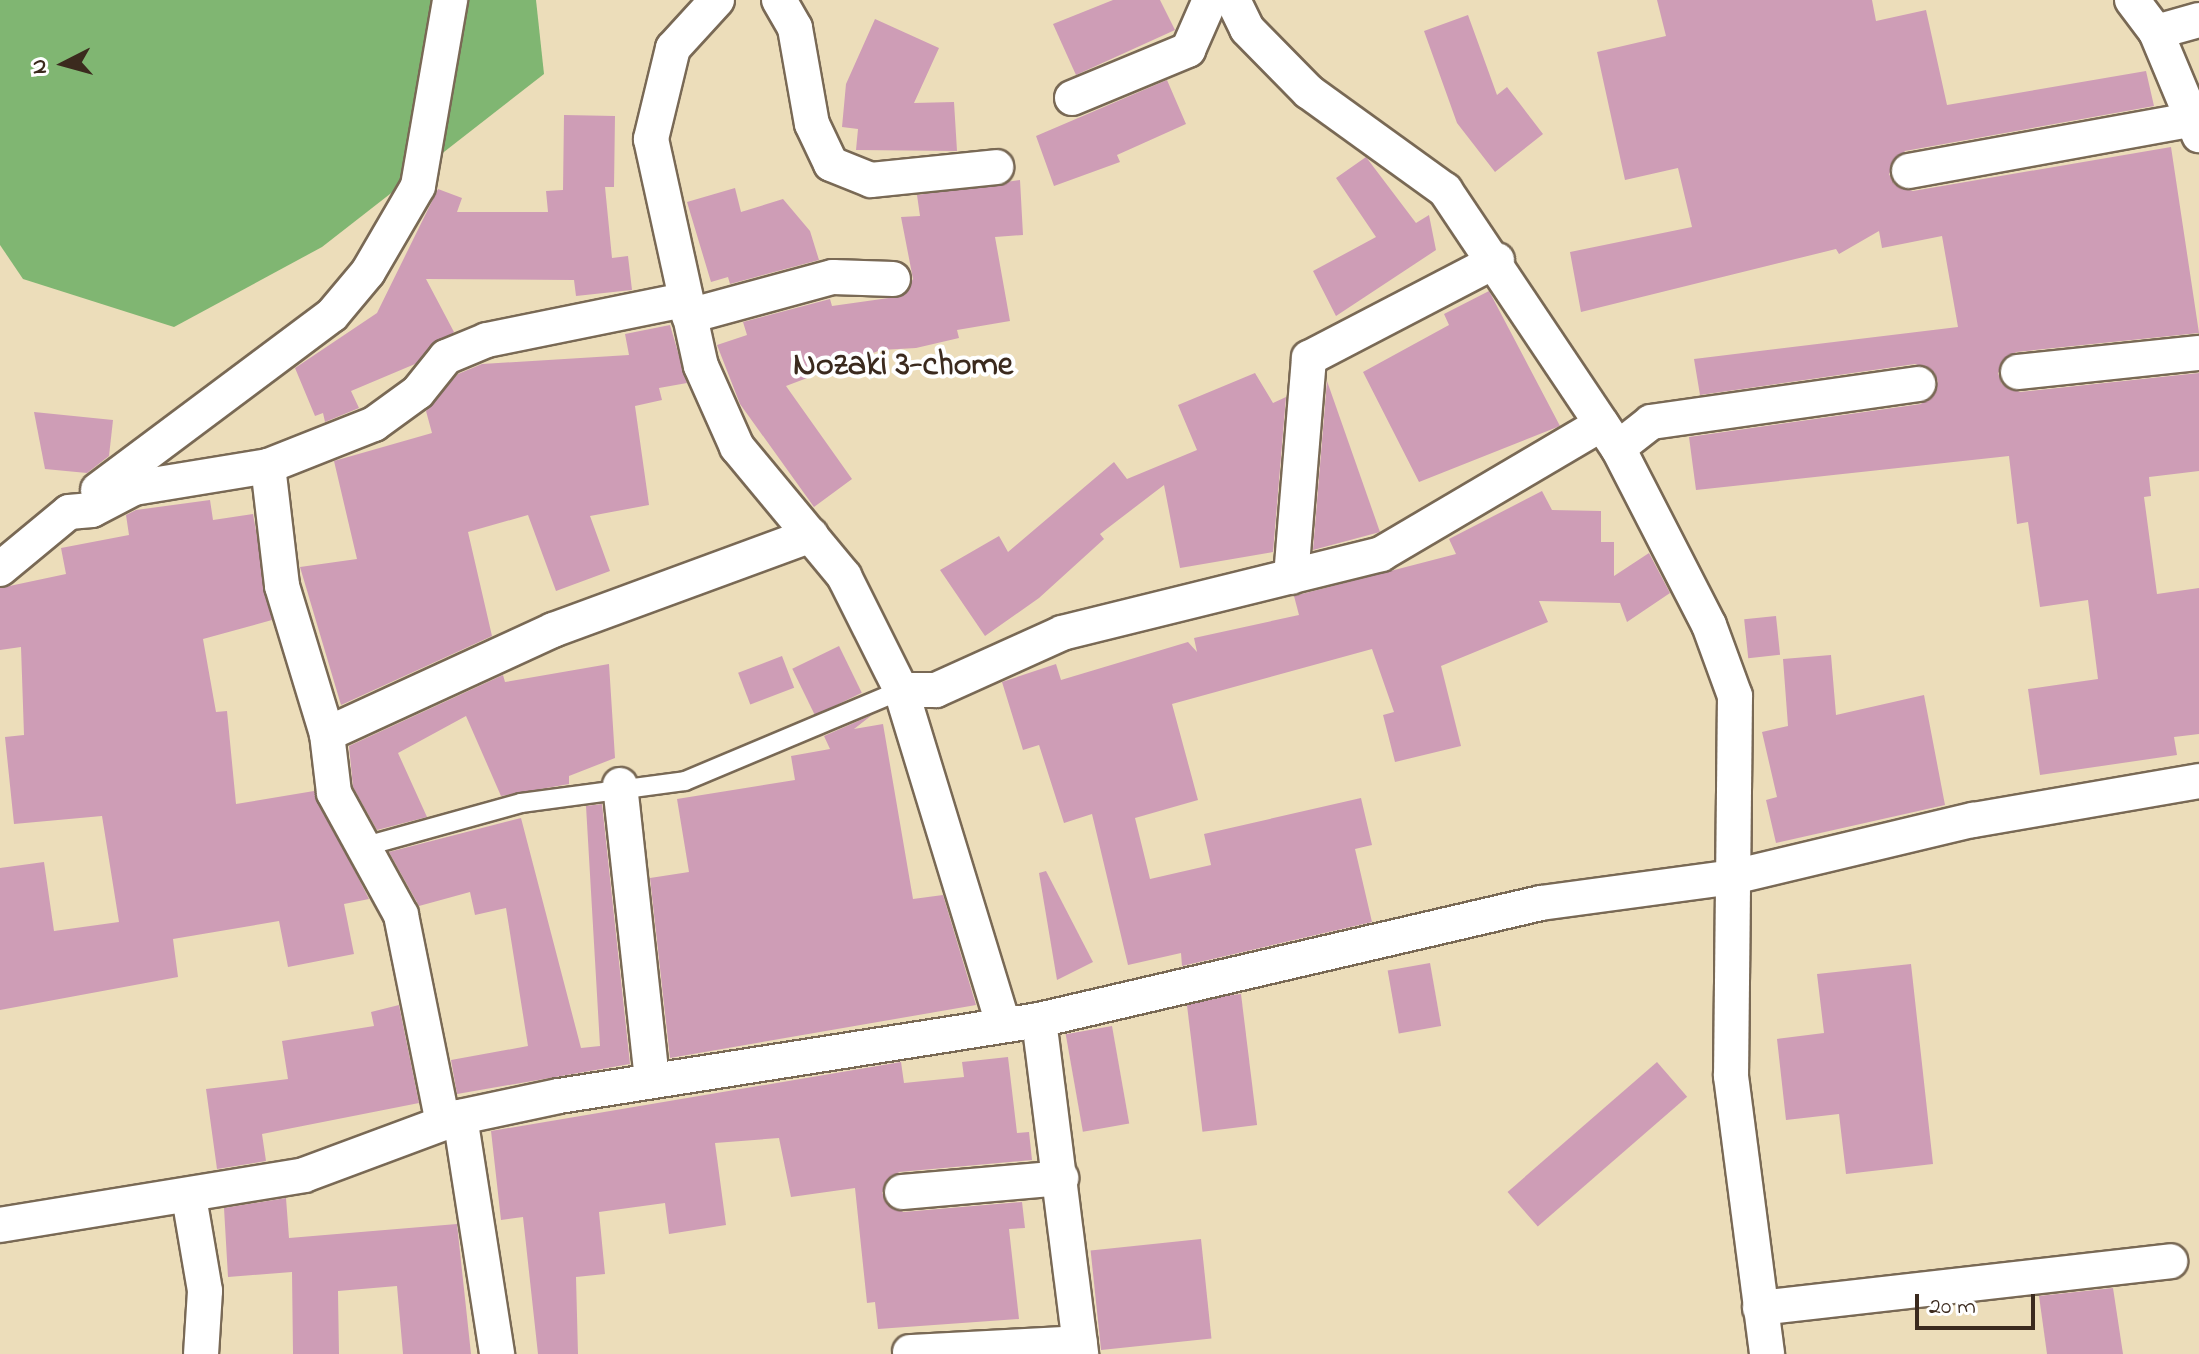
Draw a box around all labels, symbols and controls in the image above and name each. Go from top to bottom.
north arrow [24,24,104,104]
text: N [23,57,57,76]
district label: Nozaki 3-chome [793,347,1013,387]
scale bar [1919,1278,2039,1328]
text: 20 m [1929,1290,1976,1325]

